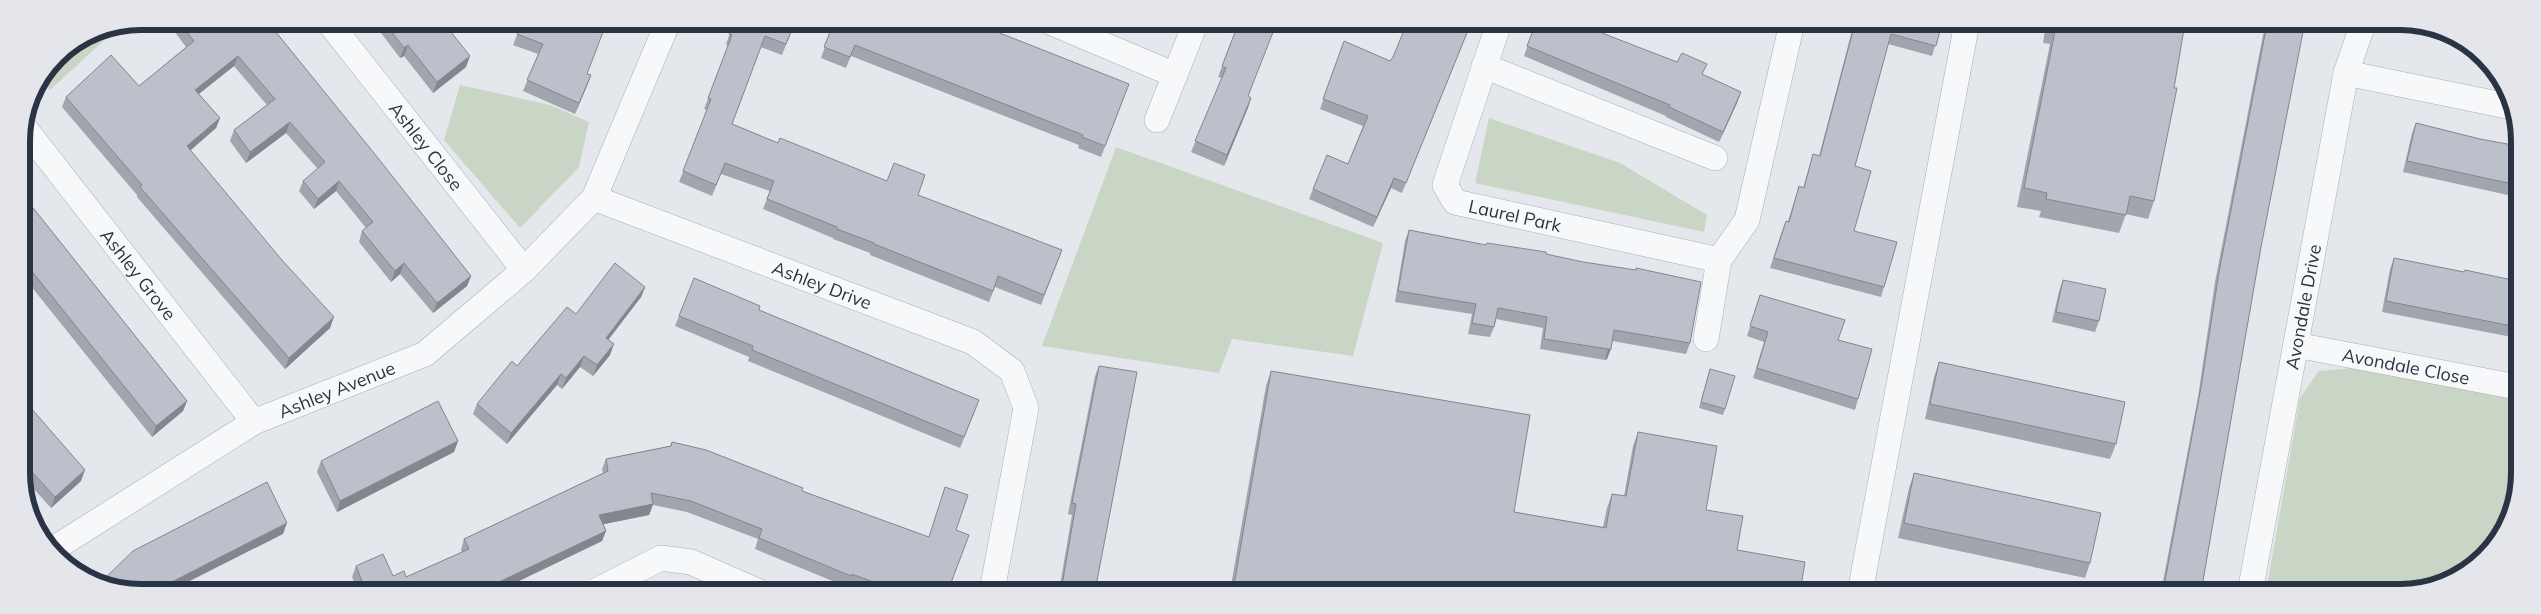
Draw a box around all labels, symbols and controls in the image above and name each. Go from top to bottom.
street label: Ashley Close [384,97,468,195]
street label: Laurel Park [1467,194,1564,237]
street label: Ashley Grove [96,224,182,325]
street label: Avondale Drive [2280,242,2326,371]
street label: Ashley Drive [769,255,875,314]
street label: Avondale Close [2340,343,2472,389]
street label: Ashley Avenue [275,356,398,423]

